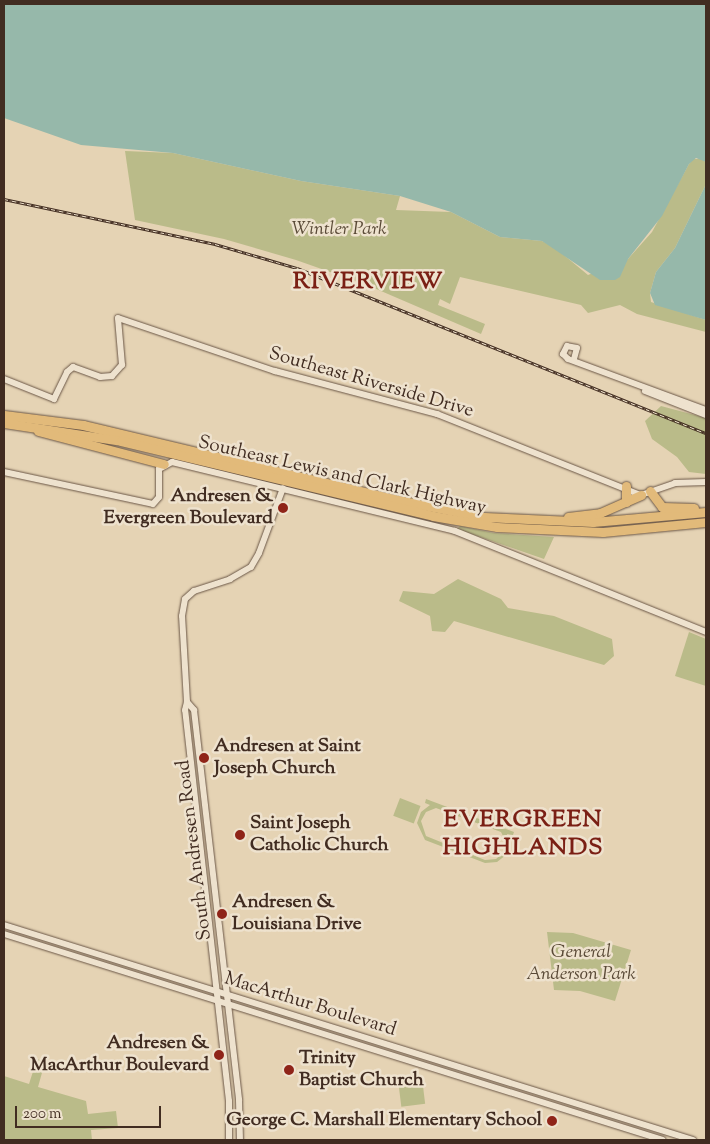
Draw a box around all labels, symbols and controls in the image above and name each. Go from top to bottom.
park label: Wintler Park [291,219,387,241]
district label: RIVERVIEW [292,269,444,297]
street label: Southeast Riverside Drive [266,343,476,423]
street label: Southeast Lewis and Clark Highway [196,432,488,520]
place label: Andresen & Evergreen Boulevard [104,486,273,530]
marker: Andresen & Evergreen Boulevard [277,502,289,514]
place label: Andresen at Saint Joseph Church [214,736,361,780]
marker: Andresen at Saint Joseph Church [198,752,210,764]
street label: South Andresen Road [173,758,217,942]
district label: EVERGREEN HIGHLANDS [441,807,605,863]
place label: Saint Joseph Catholic Church [250,813,389,857]
marker: Saint Joseph Catholic Church [234,829,246,841]
place label: Andresen & Louisiana Drive [232,892,362,936]
marker: Andresen & Louisiana Drive [216,908,228,920]
park label: General Anderson Park [526,942,636,986]
street label: MacArthur Boulevard [221,968,399,1042]
place label: Andresen & MacArthur Boulevard [30,1033,209,1077]
place label: Trinity Baptist Church [299,1048,424,1092]
marker: Andresen & MacArthur Boulevard [213,1049,225,1061]
marker: Trinity Baptist Church [283,1064,295,1076]
scale bar [18,1096,164,1128]
text: 200 m [23,1104,62,1125]
place label: George C. Marshall Elementary School [226,1110,542,1132]
marker: George C. Marshall Elementary School [546,1115,558,1127]

